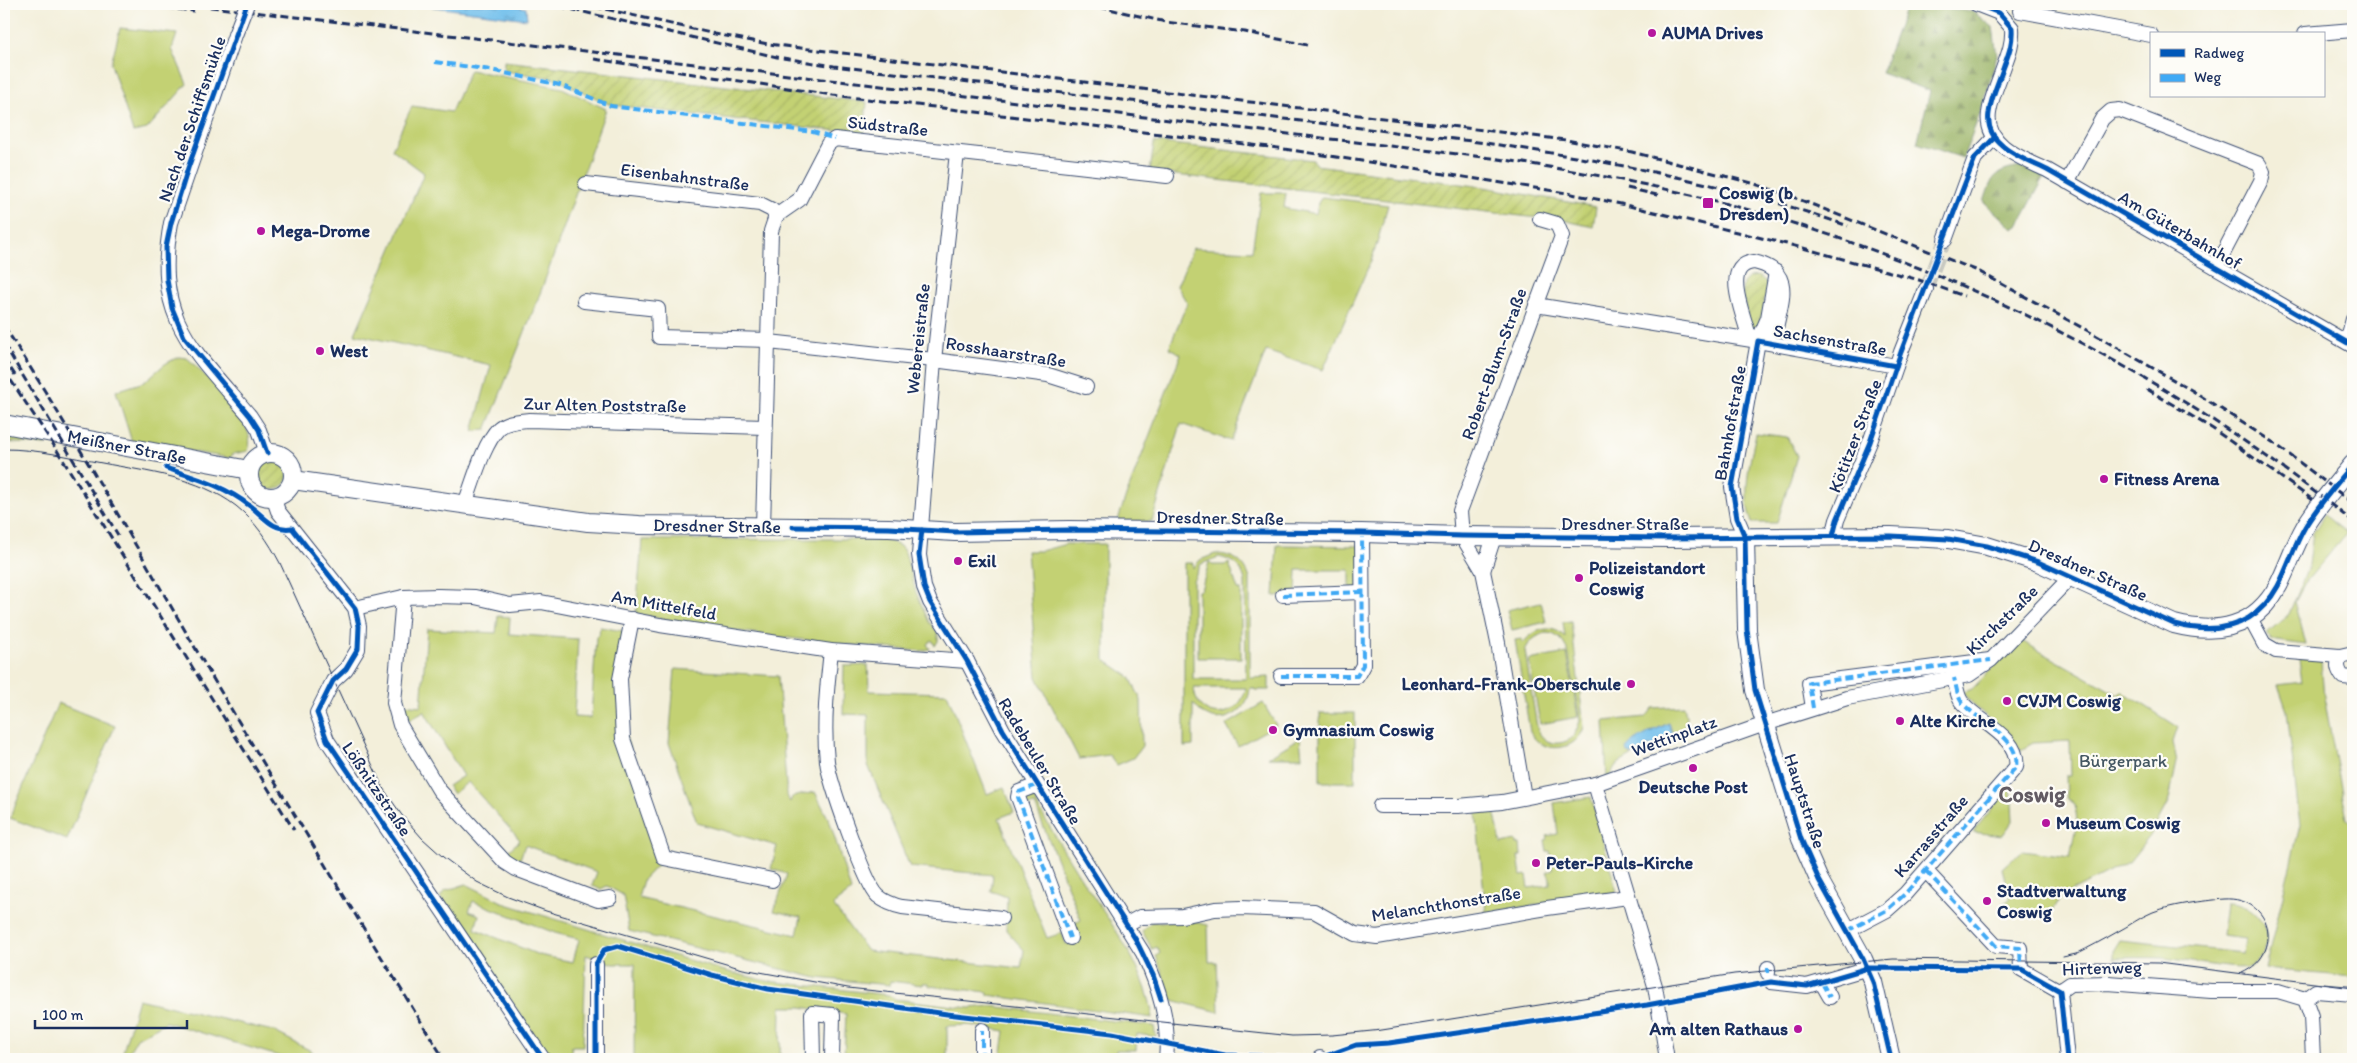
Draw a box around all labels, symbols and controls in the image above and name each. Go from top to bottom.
place label: AUMA Drives [1661,22,1763,44]
marker: AUMA Drives [1646,27,1658,39]
legend [2150,32,2324,98]
street label: Nach der Schiffsmühle [153,33,231,205]
text: Radweg [2194,44,2244,62]
text: Weg [2194,68,2221,86]
street label: Südstraße [847,111,929,141]
street label: Eisenbahnstraße [619,158,751,196]
place label: Coswig (b Dresden) [1719,182,1793,225]
street label: Am Güterbahnhof [2114,186,2246,274]
marker: Coswig (b Dresden) [1701,196,1715,210]
place label: Mega-Drome [271,220,371,242]
marker: Mega-Drome [255,225,267,237]
street label: Webereistraße [901,282,935,396]
street label: Robert-Blum-Straße [1456,285,1532,443]
street label: Sachsenstraße [1772,319,1888,361]
street label: Rosshaarstraße [944,332,1068,372]
place label: West [330,340,368,362]
marker: West [314,345,326,357]
street label: Bahnhofstraße [1709,364,1751,482]
street label: Kötitzer Straße [1823,376,1887,496]
street label: Zur Alten Poststraße [524,393,686,417]
street label: Meißner Straße [65,425,189,469]
place label: Fitness Arena [2114,468,2220,490]
marker: Fitness Arena [2098,473,2110,485]
street label: Dresdner Straße [1156,506,1284,530]
street label: Dresdner Straße [1561,513,1689,535]
street label: Dresdner Straße [653,514,781,538]
street label: Dresdner Straße [2025,534,2151,606]
place label: Exil [968,550,997,572]
marker: Exil [952,555,964,567]
place label: Polizeistandort Coswig [1589,557,1706,600]
marker: Polizeistandort Coswig [1573,572,1585,584]
street label: Kirchstraße [1961,580,2043,660]
street label: Am Mittelfeld [610,585,719,625]
place label: Leonhard-Frank-Oberschule [1401,673,1621,695]
marker: Leonhard-Frank-Oberschule [1625,678,1637,690]
place label: CVJM Coswig [2017,690,2122,712]
street label: Radebeuler Straße [993,693,1087,829]
marker: CVJM Coswig [2001,695,2013,707]
street label: Wettinplatz [1628,710,1720,762]
place label: Alte Kirche [1909,710,1996,732]
marker: Alte Kirche [1894,715,1906,727]
place label: Gymnasium Coswig [1283,719,1435,741]
marker: Gymnasium Coswig [1267,724,1279,736]
street label: Lößnitzstraße [337,737,417,841]
park label: Bürgerpark [2079,750,2168,772]
street label: Hauptstraße [1779,751,1831,851]
marker: Deutsche Post [1687,762,1699,774]
place label: Deutsche Post [1638,776,1748,798]
district label: Coswig [1998,781,2066,808]
street label: Karrasstraße [1889,790,1973,882]
place label: Museum Coswig [2056,812,2181,834]
marker: Museum Coswig [2040,817,2052,829]
place label: Peter-Pauls-Kirche [1546,852,1694,874]
marker: Peter-Pauls-Kirche [1530,857,1542,869]
place label: Stadtverwaltung Coswig [1997,880,2127,923]
street label: Melanchthonstraße [1370,881,1522,927]
marker: Stadtverwaltung Coswig [1981,895,1993,907]
street label: Hirtenweg [2062,956,2143,980]
scale bar [35,998,188,1030]
text: 100 m [42,1006,84,1024]
place label: Am alten Rathaus [1649,1018,1788,1040]
marker: Am alten Rathaus [1792,1023,1804,1035]

